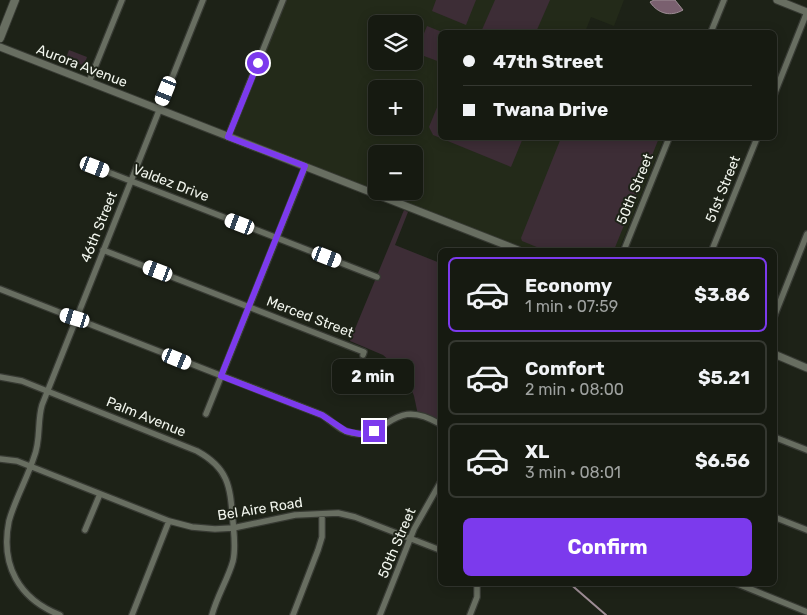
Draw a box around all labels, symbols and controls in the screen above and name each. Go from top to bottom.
map controls [368,15,423,200]
button: layers [368,15,423,70]
street label: Aurora Avenue [34,41,130,91]
text: 47th Street [493,50,603,73]
route start [247,52,269,74]
car [153,74,178,108]
button: + [368,80,423,135]
text: Twana Drive [493,98,608,121]
button: − [368,145,423,200]
street label: 50th Street [613,151,657,227]
street label: 51st Street [702,153,744,225]
car [78,155,111,179]
street label: Valdez Drive [131,161,211,205]
street label: 46th Street [77,189,121,265]
car [223,212,256,236]
car [310,245,343,269]
car [141,259,174,283]
icon: car [465,272,510,317]
text: Economy [525,274,612,297]
text: $3.86 [694,283,750,306]
street label: Merced Street [264,293,356,342]
text: 1 min · 07:59 [525,297,618,316]
car [58,306,91,330]
car [160,346,193,372]
icon: car [465,355,510,400]
text: Comfort [525,357,605,380]
callout: 2 min [333,358,415,394]
text: $5.21 [698,366,750,389]
text: 2 min [351,367,395,386]
text: 2 min · 08:00 [525,380,624,399]
street label: Palm Avenue [104,393,189,441]
route end [363,420,385,442]
icon: car [465,438,510,483]
text: XL [525,440,549,463]
text: $6.56 [695,449,750,472]
text: 3 min · 08:01 [525,463,621,482]
street label: Bel Aire Road [216,494,304,524]
street label: 50th Street [374,505,420,581]
button: Confirm [463,518,752,576]

